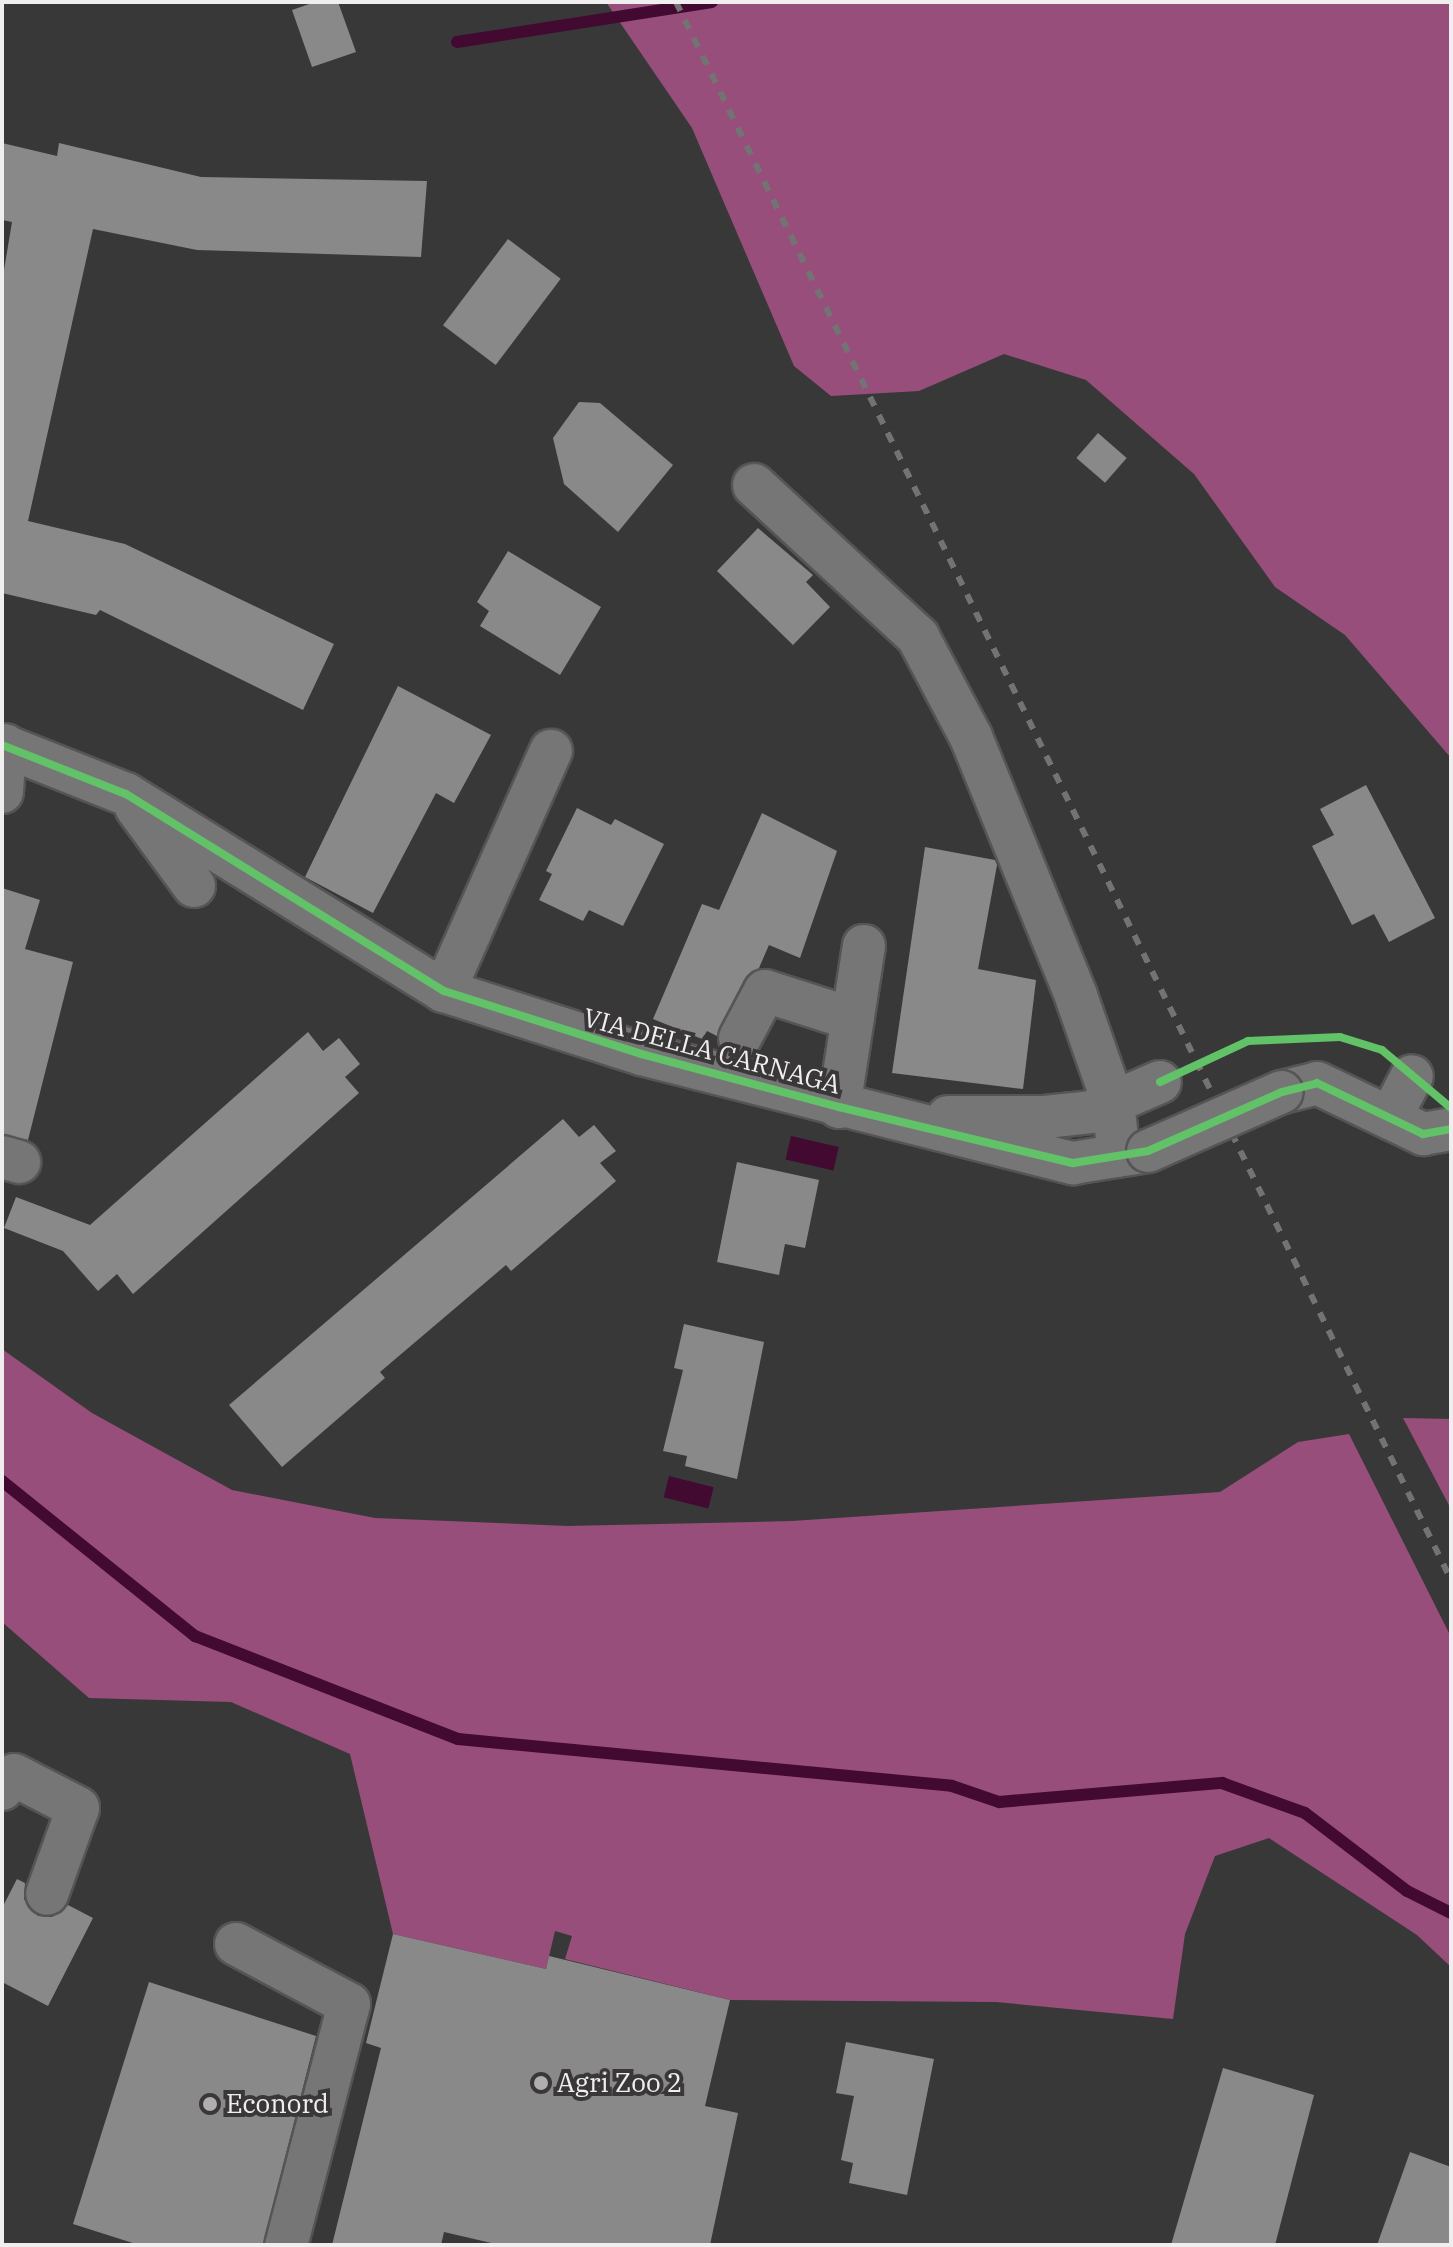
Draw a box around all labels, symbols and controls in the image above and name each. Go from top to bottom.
street label: VIA DELLA CARNAGA [580,1002,844,1100]
place label: Agri Zoo 2 [557,2067,682,2099]
marker: Agri Zoo 2 [532,2074,550,2092]
place label: Econord [226,2088,329,2120]
marker: Econord [201,2095,219,2113]

